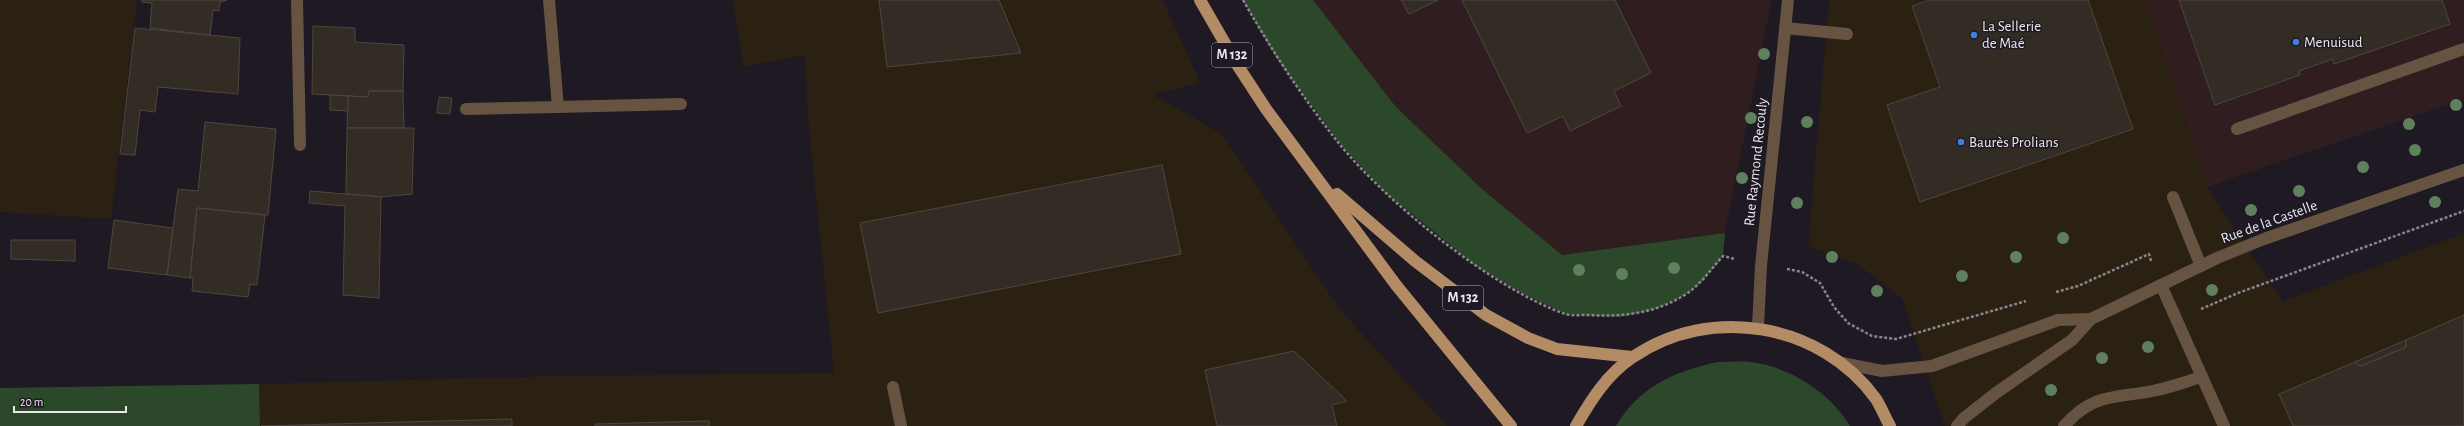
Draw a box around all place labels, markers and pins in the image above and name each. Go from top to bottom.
place label: La Sellerie de Maé [1982,19,2041,51]
marker: La Sellerie de Maé [1969,30,1979,40]
place label: Menuisud [2304,35,2363,50]
marker: Menuisud [2291,37,2301,47]
place label: Baurès Prolians [1969,135,2058,150]
marker: Baurès Prolians [1956,137,1966,147]

